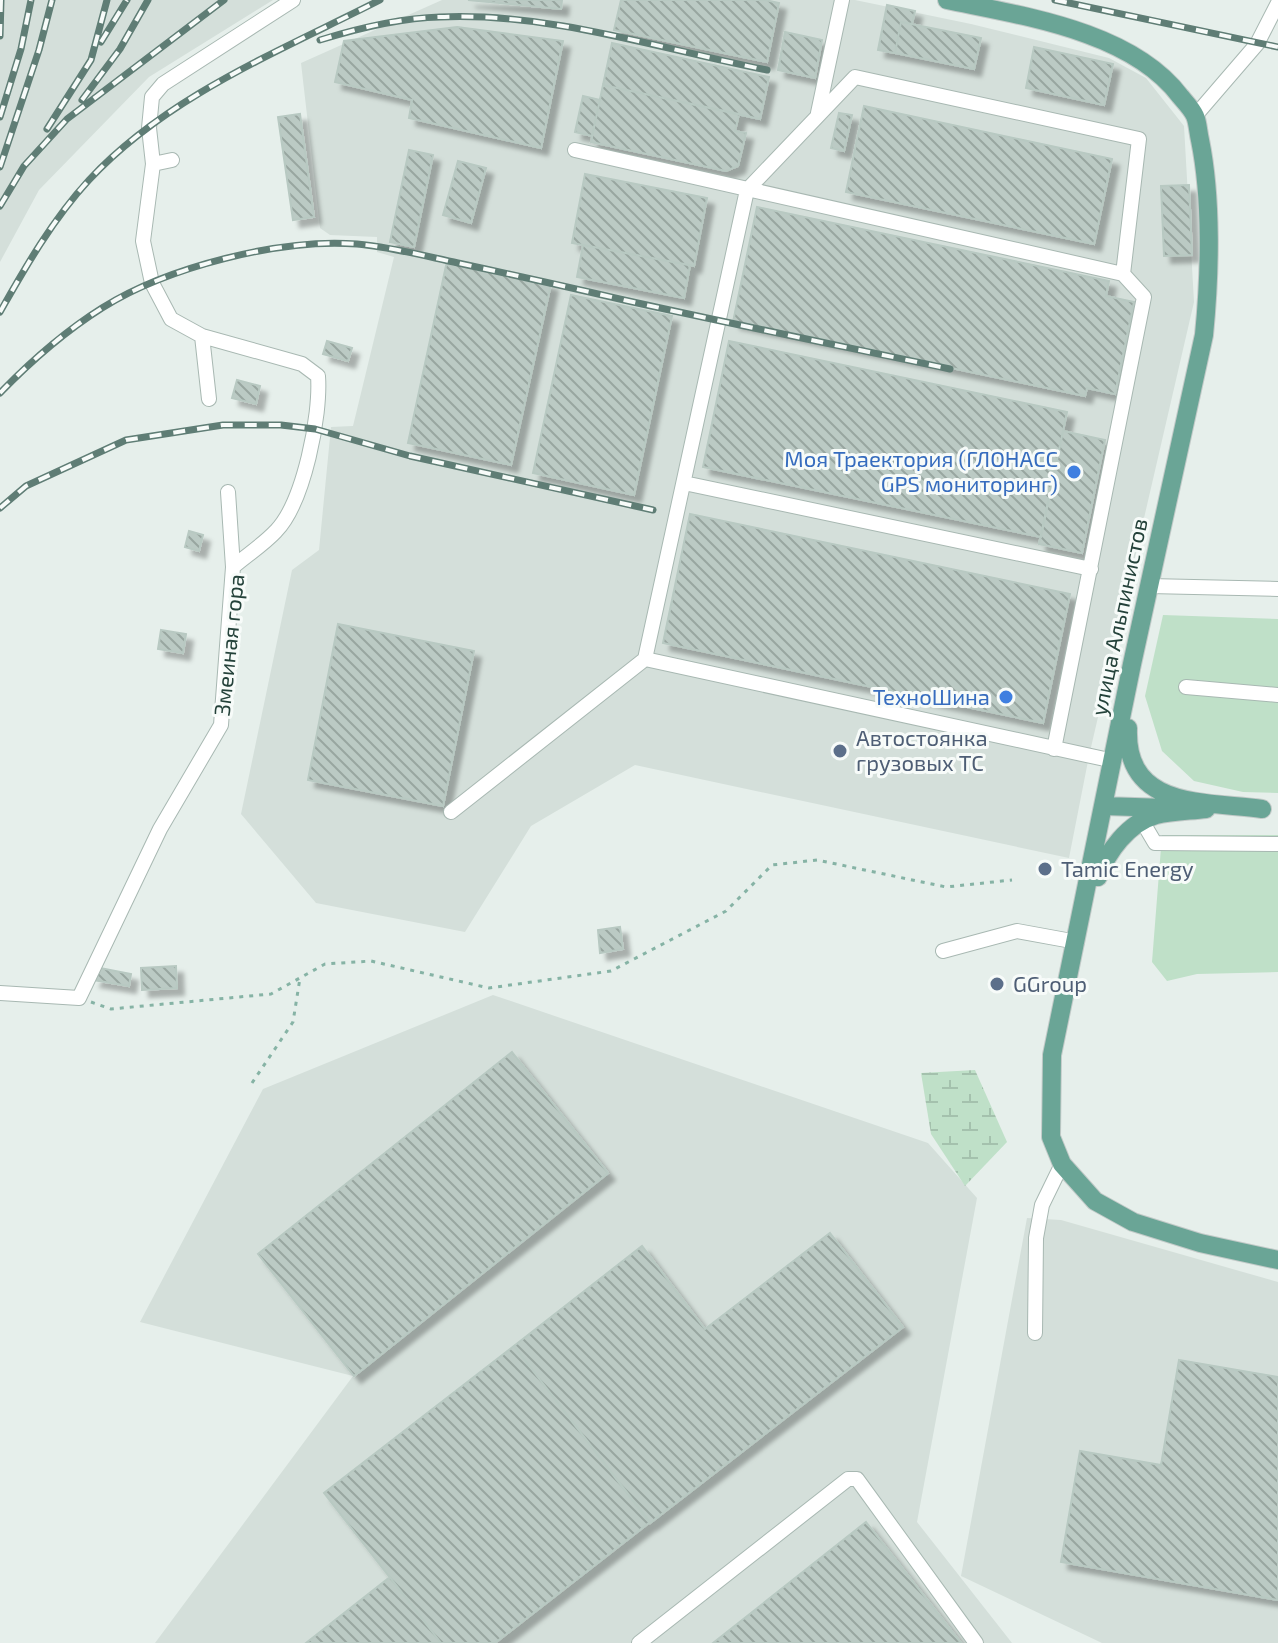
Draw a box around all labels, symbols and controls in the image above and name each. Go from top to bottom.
place label: Моя Траектория (ГЛОНАСС GPS мониторинг) [784,445,1058,496]
marker: Моя Траектория (ГЛОНАСС GPS мониторинг) [1065,463,1083,481]
street label: улица Альпинистов [1084,516,1153,718]
street label: Змеиная гора [208,573,248,717]
place label: ТехноШина [873,683,990,709]
marker: ТехноШина [997,688,1015,706]
place label: Автостоянка грузовых ТС [856,724,988,776]
marker: Автостоянка грузовых ТС [831,742,849,760]
place label: Tamic Energy [1061,855,1194,881]
marker: Tamic Energy [1036,860,1054,878]
place label: GGroup [1013,970,1087,996]
marker: GGroup [988,975,1006,993]

